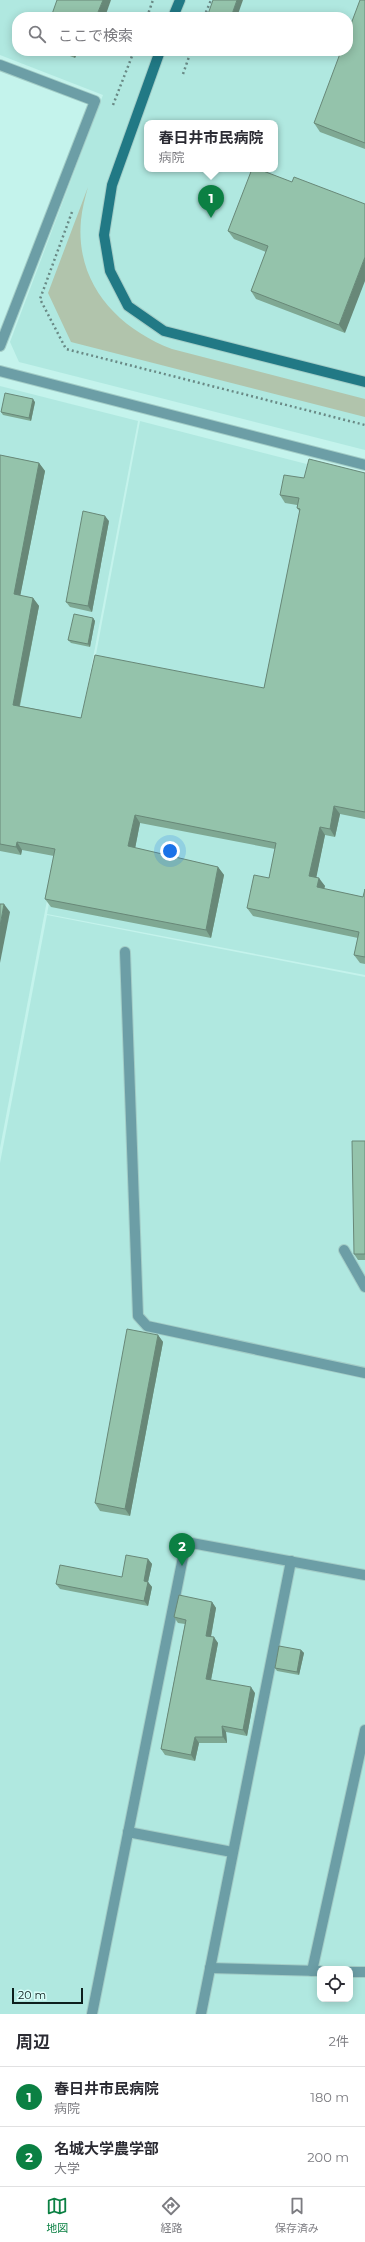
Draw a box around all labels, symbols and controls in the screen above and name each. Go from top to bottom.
search box [12,12,353,56]
icon: search [26,23,48,45]
text: ここで検索 [58,26,133,45]
popup [144,120,278,172]
text: 春日井市民病院 [158,128,264,147]
text: 病院 [158,149,185,165]
pin: 1 [198,185,224,218]
your location [160,841,180,861]
pin: 2 [169,1533,195,1566]
map controls [317,1966,353,2002]
button: locate [317,1966,353,2002]
scale bar [12,1986,83,2005]
text: 20 m [18,1988,46,2002]
text: 周辺 [16,2032,50,2052]
text: 2件 [329,2033,349,2049]
text: 春日井市民病院 [54,2079,159,2098]
text: 1 [26,2089,32,2105]
text: 180 m [310,2089,349,2105]
text: 病院 [54,2100,80,2116]
text: 名城大学農学部 [54,2139,159,2158]
text: 2 [25,2149,33,2165]
text: 200 m [307,2149,349,2165]
text: 大学 [54,2160,80,2176]
tab: 地図 [46,2195,68,2235]
tab: 経路 [160,2195,182,2235]
tab: 保存済み [275,2195,319,2235]

